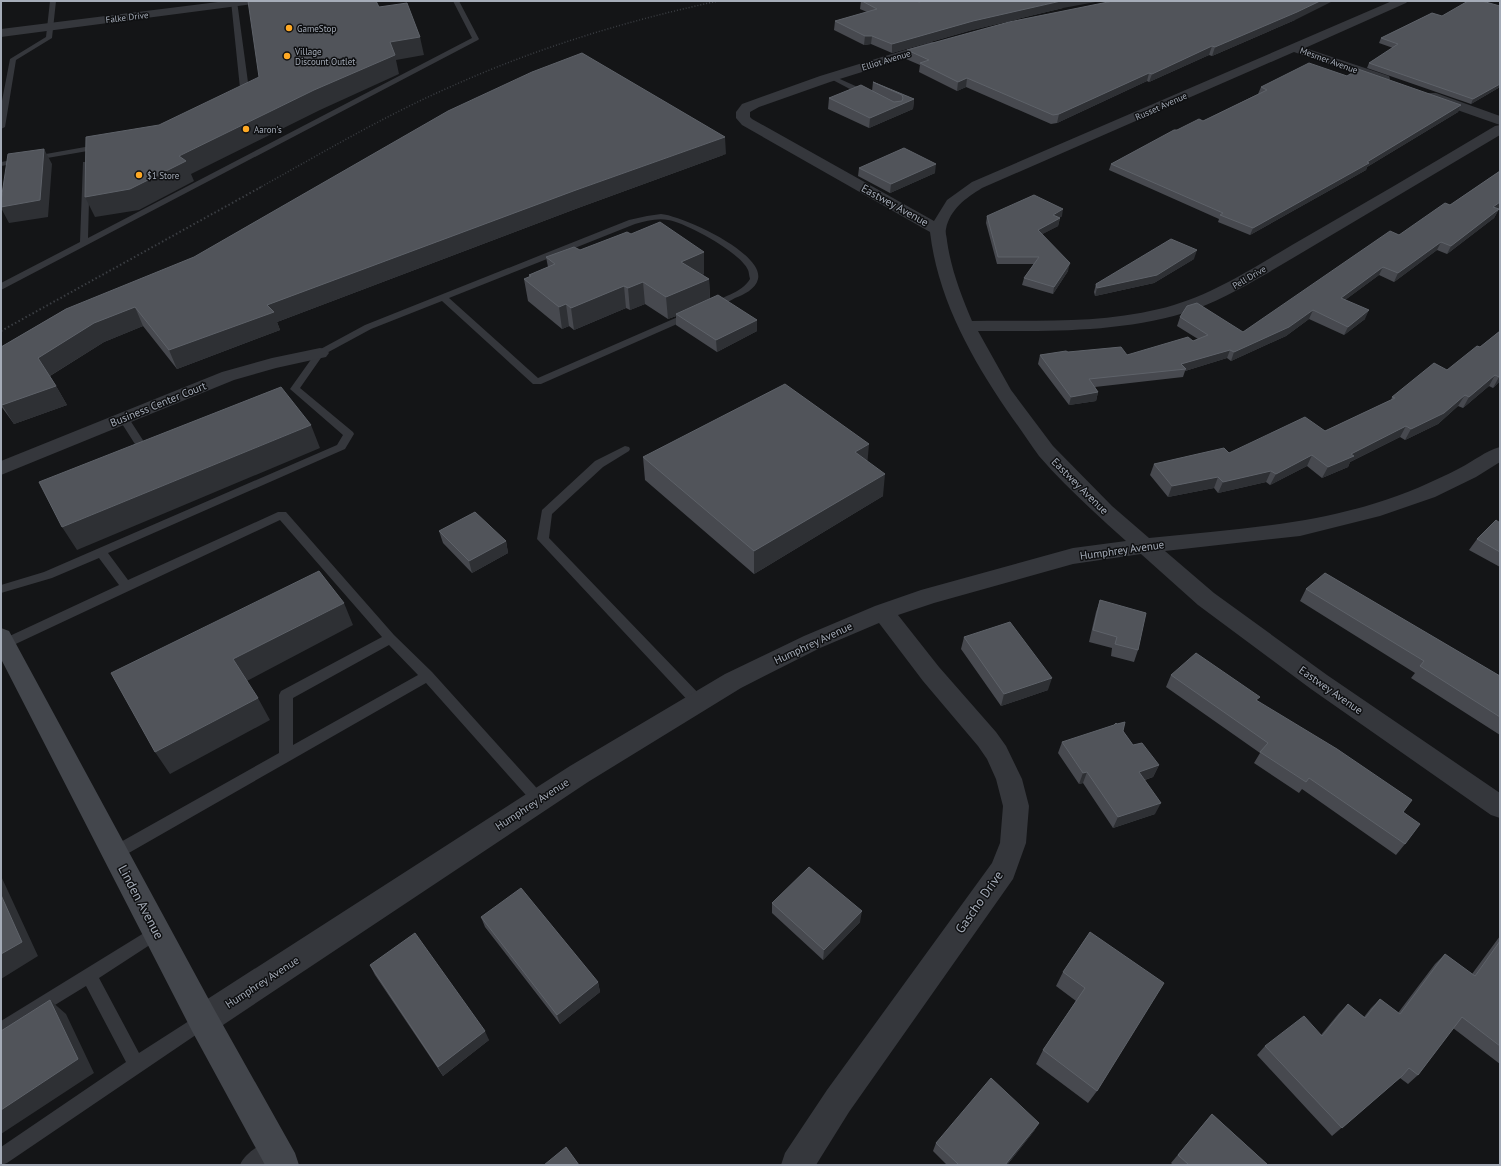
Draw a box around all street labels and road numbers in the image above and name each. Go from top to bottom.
street label: Falke Drive [105,9,149,25]
street label: Mesmer Avenue [1299,44,1360,76]
street label: Elliot Avenue [860,47,912,73]
street label: Russet Avenue [1133,90,1189,122]
street label: Eastwey Avenue [859,181,931,229]
street label: Pell Drive [1230,263,1268,291]
street label: Business Center Court [108,378,208,430]
street label: Eastwey Avenue [1049,455,1112,518]
street label: Humphrey Avenue [1079,537,1165,563]
street label: Humphrey Avenue [772,619,855,667]
street label: Eastwey Avenue [1296,663,1366,717]
street label: Humphrey Avenue [493,775,572,833]
street label: Linden Avenue [114,862,168,942]
street label: Gascho Drive [951,867,1007,937]
street label: Humphrey Avenue [223,953,302,1011]

